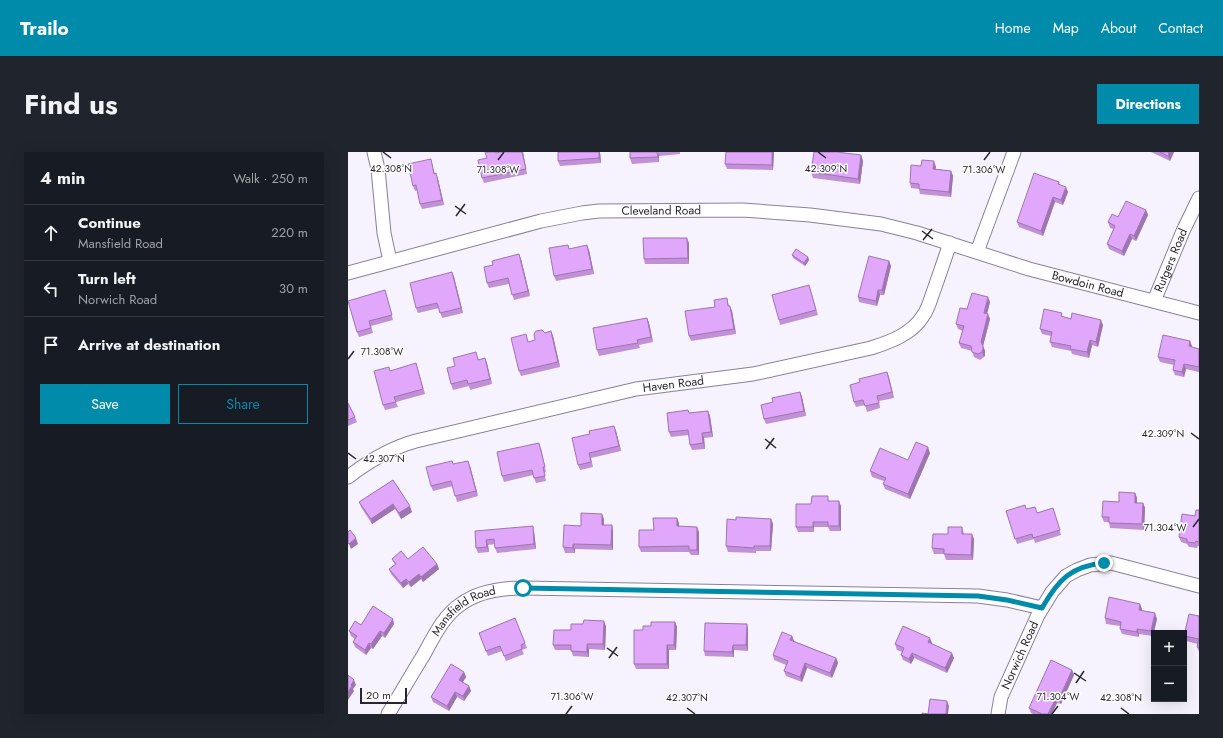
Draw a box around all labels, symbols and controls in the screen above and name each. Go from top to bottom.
text: Trailo [20,15,69,42]
text: Home [995,18,1031,38]
text: Map [1053,18,1079,38]
text: About [1101,18,1136,38]
text: Contact [1158,18,1203,38]
text: Find us [24,84,118,125]
button: Directions [1097,84,1199,124]
text: 42.308°N [370,161,412,176]
text: 42.309°N [805,161,847,176]
text: 71.308°W [477,162,519,177]
text: 71.306°W [963,162,1005,177]
text: 4 min [40,166,85,190]
text: Walk · 250 m [233,169,308,188]
street label: Cleveland Road [621,201,701,220]
text: Continue [78,212,141,234]
icon: ahead [40,222,62,244]
text: 220 m [271,223,308,242]
street label: Rutgers Road [1150,226,1192,295]
text: Mansfield Road [78,234,163,253]
street label: Bowdoin Road [1050,266,1126,302]
text: Turn left [78,268,136,290]
icon: left [40,278,62,300]
text: 30 m [279,279,308,298]
text: Norwich Road [78,290,157,309]
icon: arrive [40,334,62,356]
text: Arrive at destination [78,334,220,356]
text: 71.308°W [361,344,403,359]
street label: Haven Road [642,371,705,397]
button: Save [40,384,170,424]
button: Share [178,384,308,424]
text: 42.309°N [1142,426,1184,441]
text: 42.307°N [363,451,405,466]
text: 71.304°W [1144,520,1186,535]
route end [1095,554,1113,572]
route start [514,579,532,597]
street label: Mansfield Road [427,581,497,640]
street label: Norwich Road [997,618,1043,692]
map controls [1151,630,1187,702]
button: + [1151,630,1187,666]
button: − [1151,666,1187,702]
scale bar [360,686,407,705]
text: 20 m [366,687,391,703]
text: 71.306°W [551,689,593,704]
text: 71.304°W [1037,689,1079,704]
text: 42.307°N [666,690,708,705]
text: 42.308°N [1100,690,1142,705]

